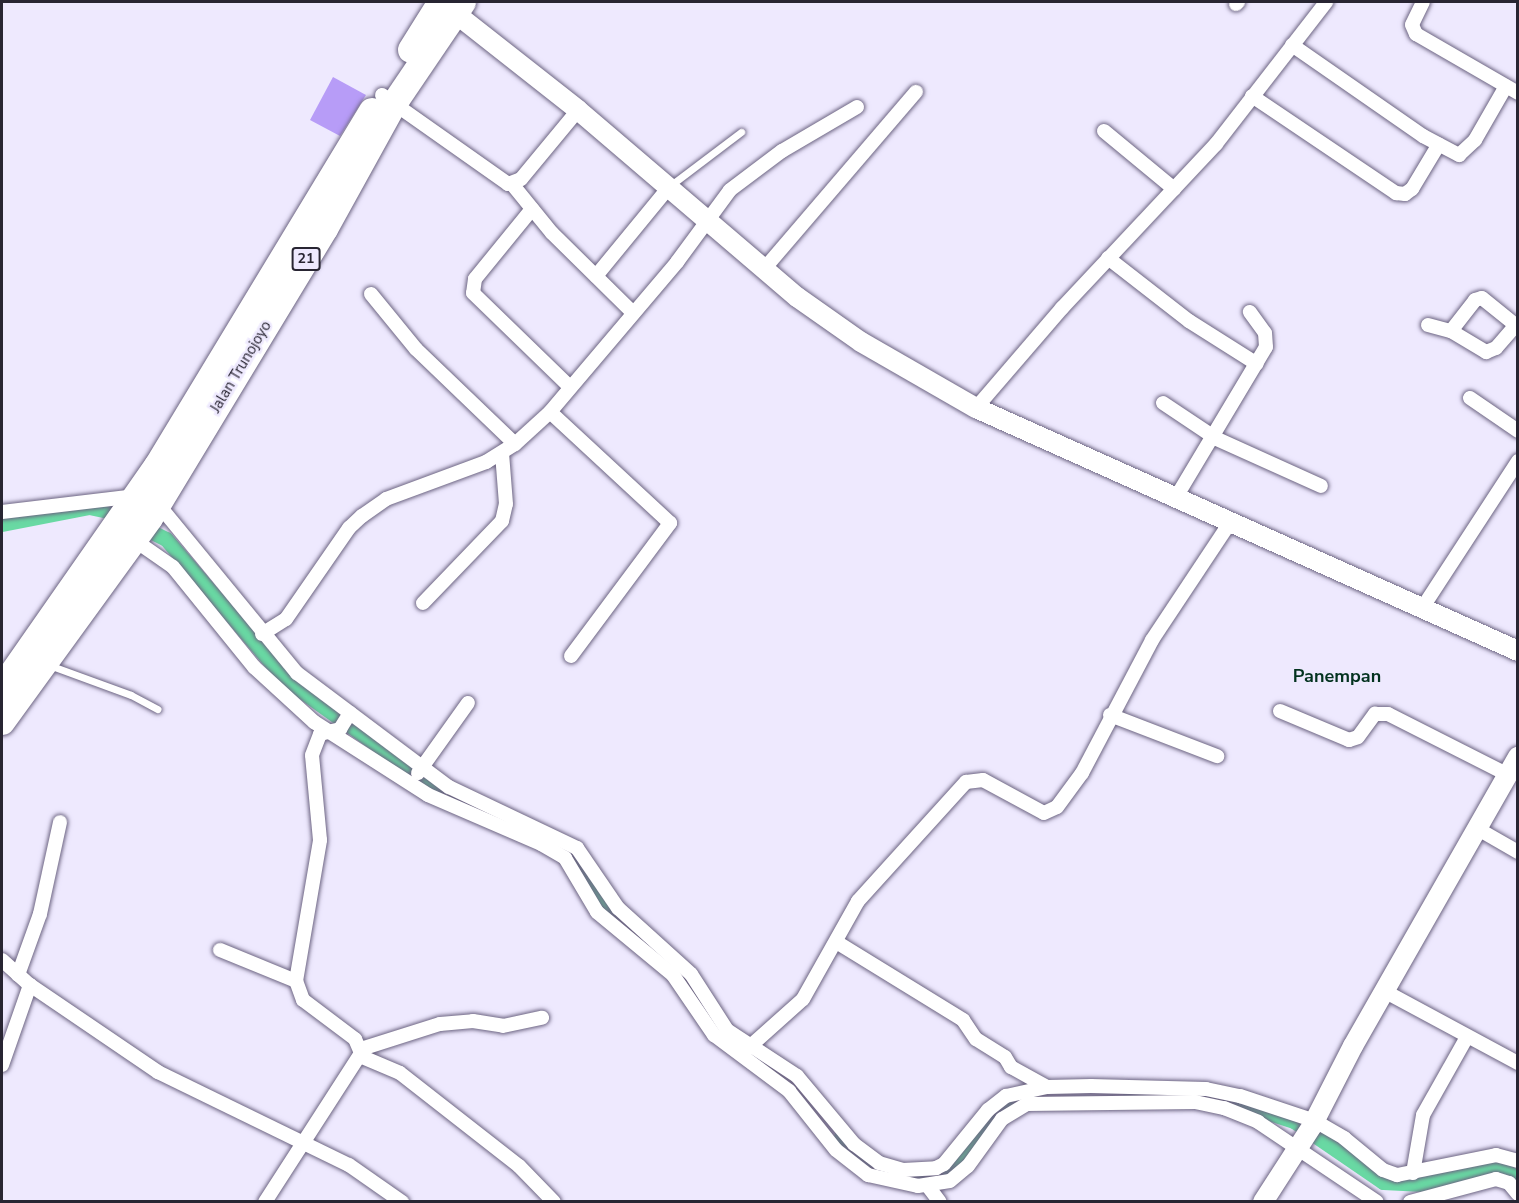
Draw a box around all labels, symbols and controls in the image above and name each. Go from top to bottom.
road number: 21 [291,248,321,270]
street label: Jalan Trunojoyo [207,318,275,416]
district label: Panempan [1293,665,1381,687]

